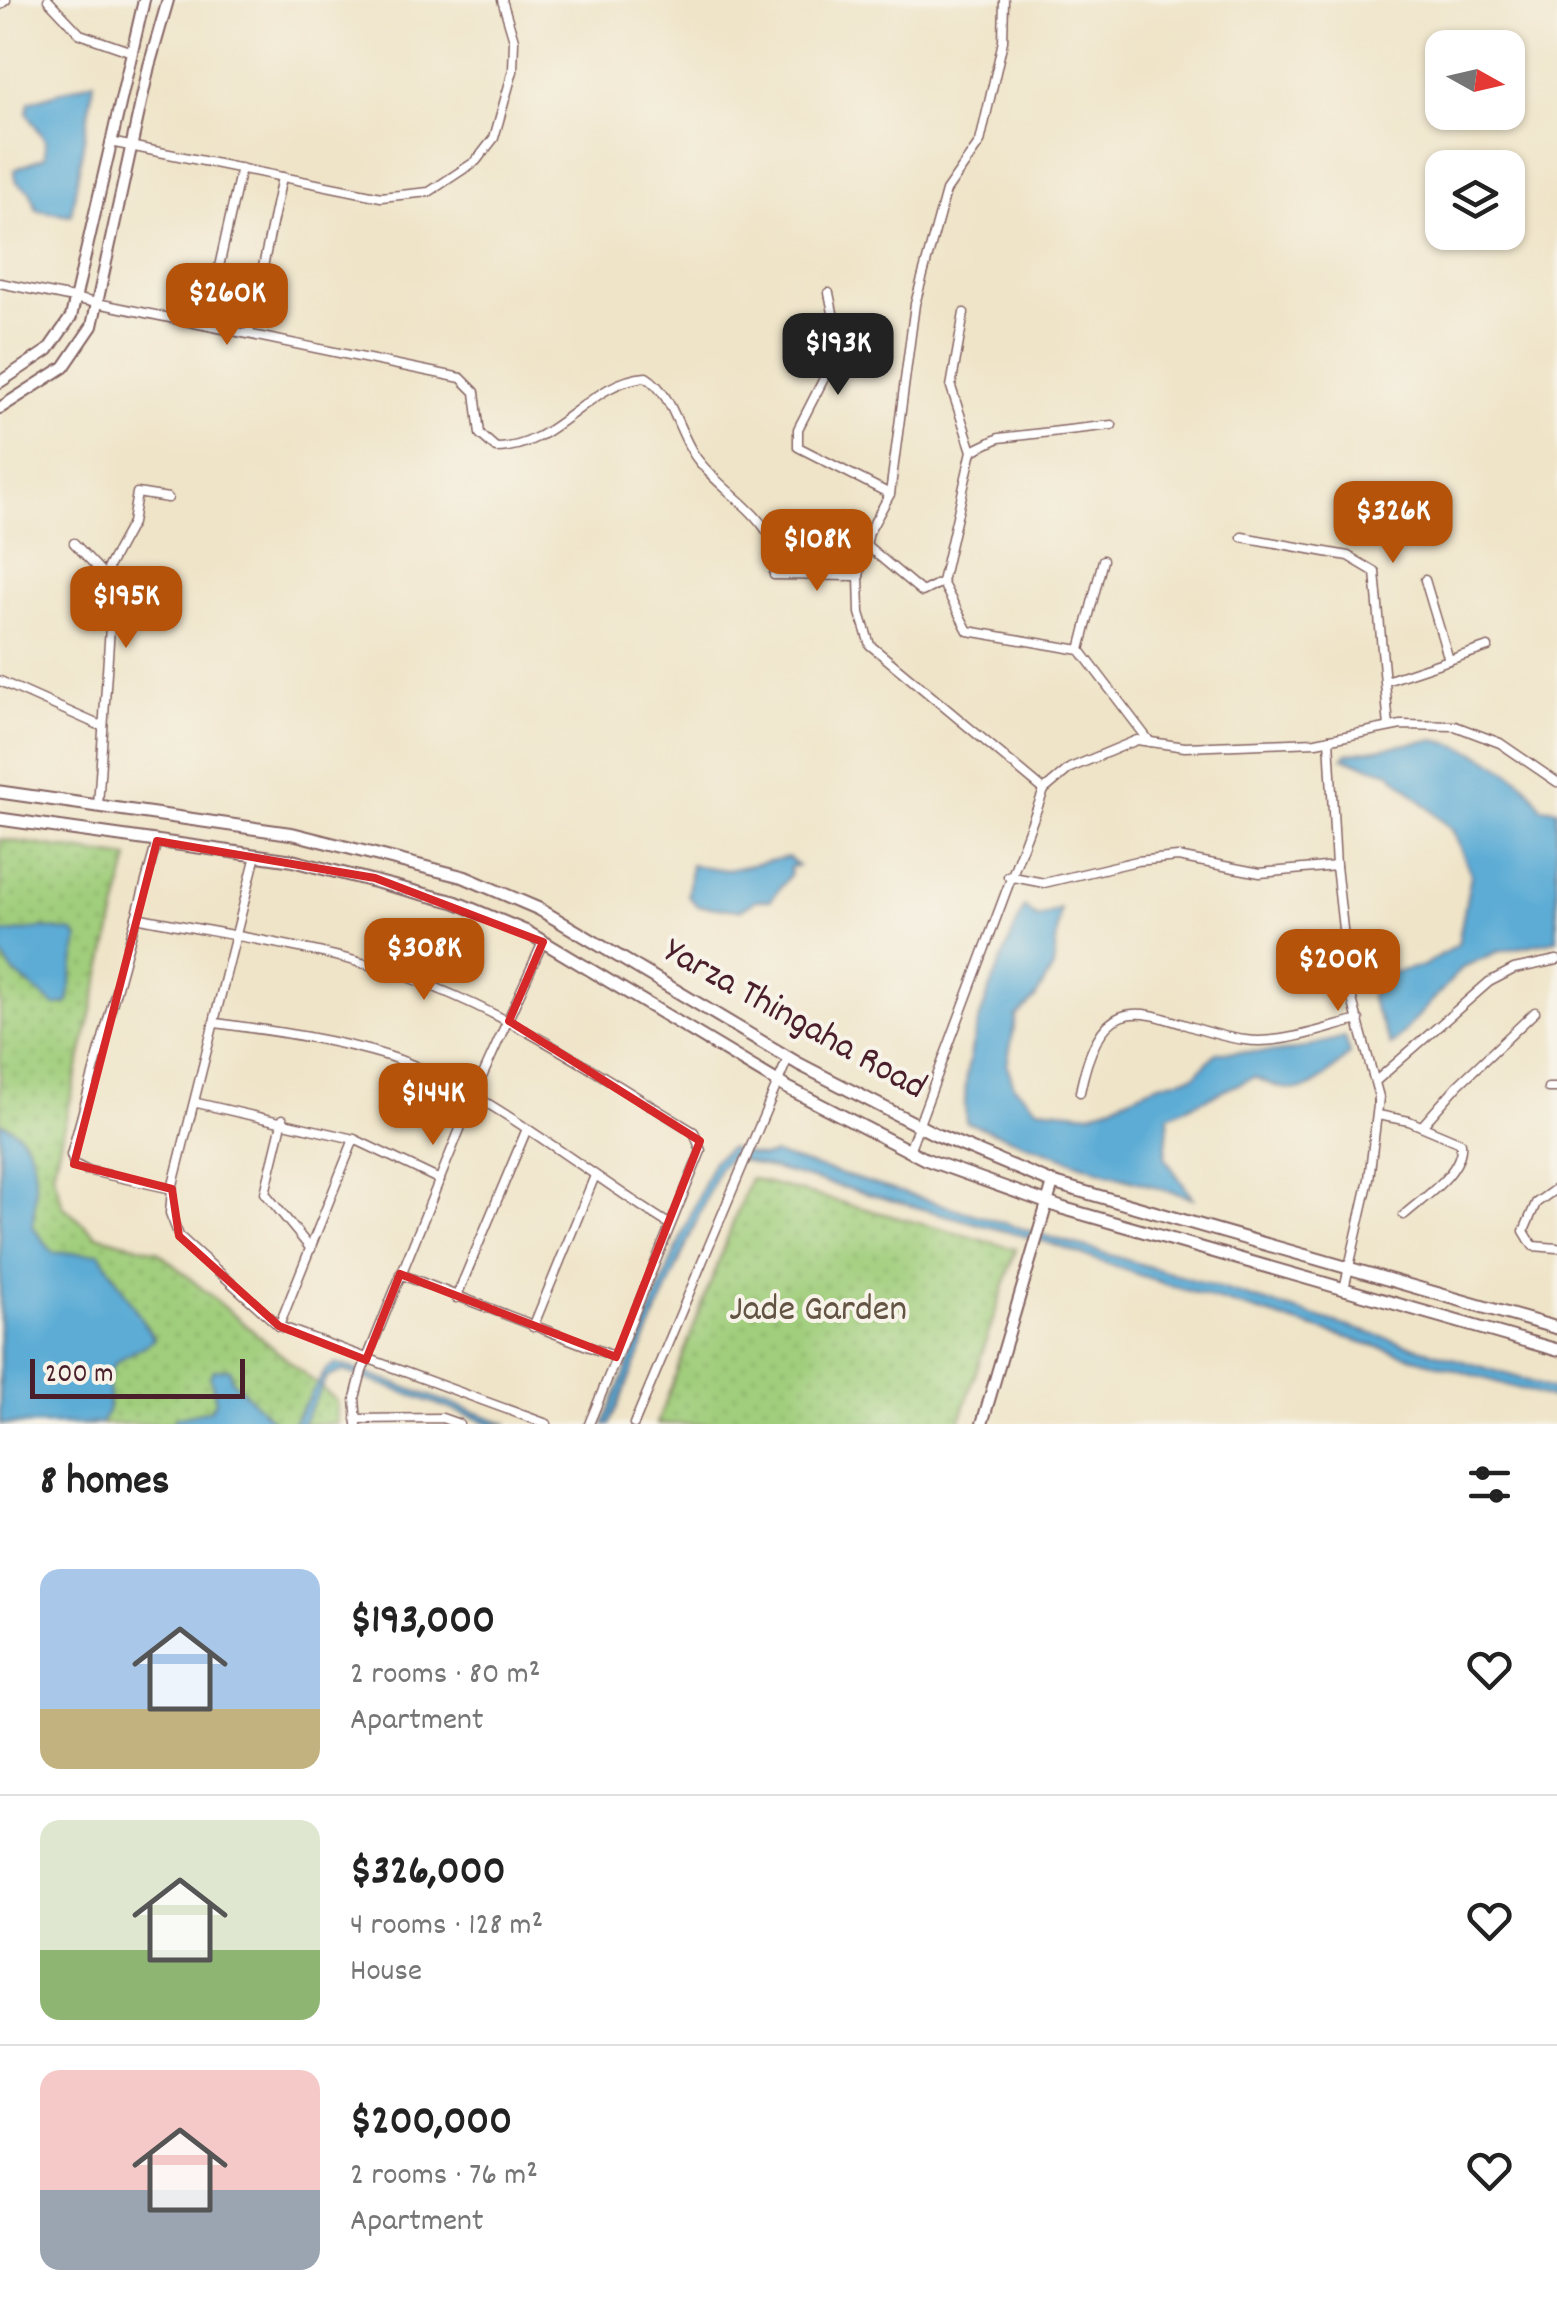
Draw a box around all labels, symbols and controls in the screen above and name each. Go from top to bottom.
north arrow [1425,30,1525,130]
map controls [1425,30,1525,250]
button: layers [1425,150,1525,250]
pin: $260K [157,263,297,348]
text: $260K [188,272,266,318]
pin: $193K [768,313,908,398]
text: $193K [805,322,871,368]
pin: $326K [1323,481,1463,566]
text: $326K [1356,490,1430,536]
pin: $108K [747,509,887,594]
text: $108K [783,518,851,564]
pin: $195K [56,566,196,651]
text: $195K [92,575,160,621]
pin: $308K [354,918,494,1003]
street label: Yarza Thingaha Road [652,926,936,1116]
text: $308K [386,927,462,973]
pin: $200K [1268,929,1408,1014]
text: $200K [1298,938,1378,984]
pin: $144K [363,1063,503,1148]
text: $144K [401,1072,465,1118]
park label: Jade Garden [729,1284,907,1339]
scale bar [30,1354,245,1398]
text: 200 m [45,1356,113,1396]
text: 8 homes [40,1454,169,1514]
icon: filters [1462,1457,1517,1512]
text: $193,000 [350,1593,495,1653]
icon: home [120,1609,240,1729]
icon: heart [1462,1642,1517,1697]
text: 2 rooms · 80 m² [350,1653,540,1699]
text: Apartment [350,1699,484,1745]
text: $326,000 [350,1844,506,1904]
icon: home [120,1860,240,1980]
icon: heart [1462,1893,1517,1948]
text: 4 rooms · 128 m² [350,1904,543,1950]
text: House [350,1950,422,1996]
text: $200,000 [350,2094,512,2154]
icon: home [120,2110,240,2230]
icon: heart [1462,2143,1517,2198]
text: 2 rooms · 76 m² [350,2154,538,2200]
text: Apartment [350,2200,484,2246]

